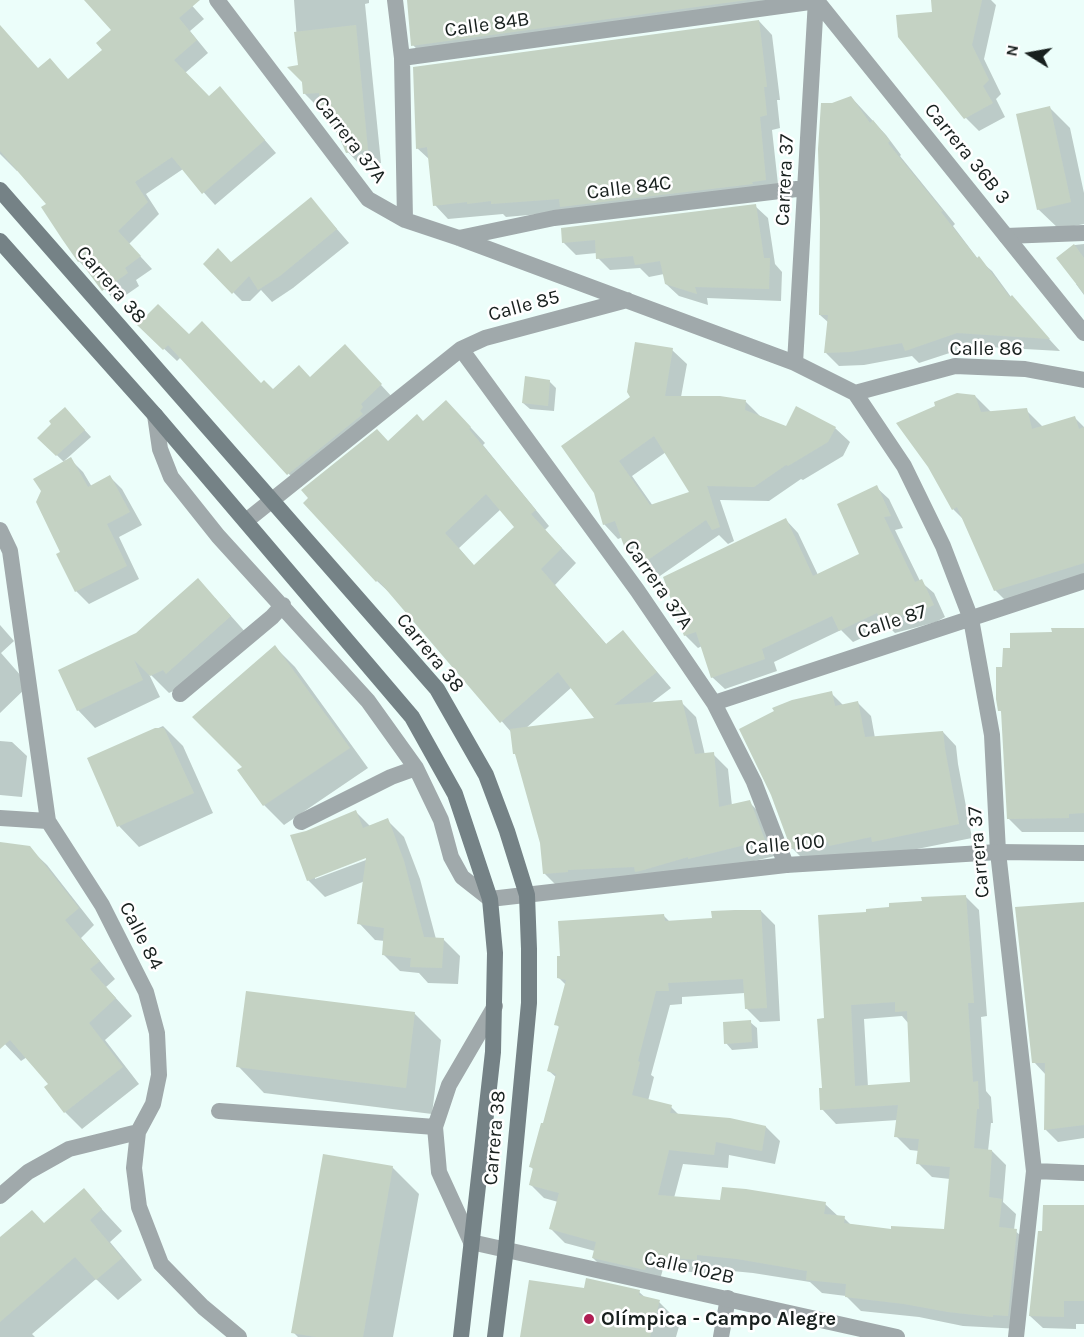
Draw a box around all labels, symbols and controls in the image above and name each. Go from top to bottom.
street label: Calle 84B [443,7,531,43]
north arrow [1000,24,1060,84]
text: N [1001,43,1022,58]
street label: Carrera 37A [309,92,391,188]
street label: Carrera 36B 3 [919,99,1015,209]
street label: Carrera 37 [771,133,799,227]
street label: Calle 84C [585,171,673,205]
street label: Carrera 38 [71,241,151,329]
street label: Calle 85 [486,285,562,327]
street label: Calle 86 [949,337,1023,361]
street label: Carrera 37A [618,536,698,634]
street label: Calle 87 [854,600,930,644]
street label: Carrera 38 [391,608,469,698]
street label: Carrera 37 [963,805,995,899]
street label: Calle 100 [744,830,826,860]
street label: Calle 84 [114,898,168,974]
street label: Carrera 38 [479,1090,511,1186]
street label: Calle 102B [641,1246,737,1290]
place label: Olímpica - Campo Alegre [601,1307,836,1331]
marker: Olímpica - Campo Alegre [582,1312,596,1326]

